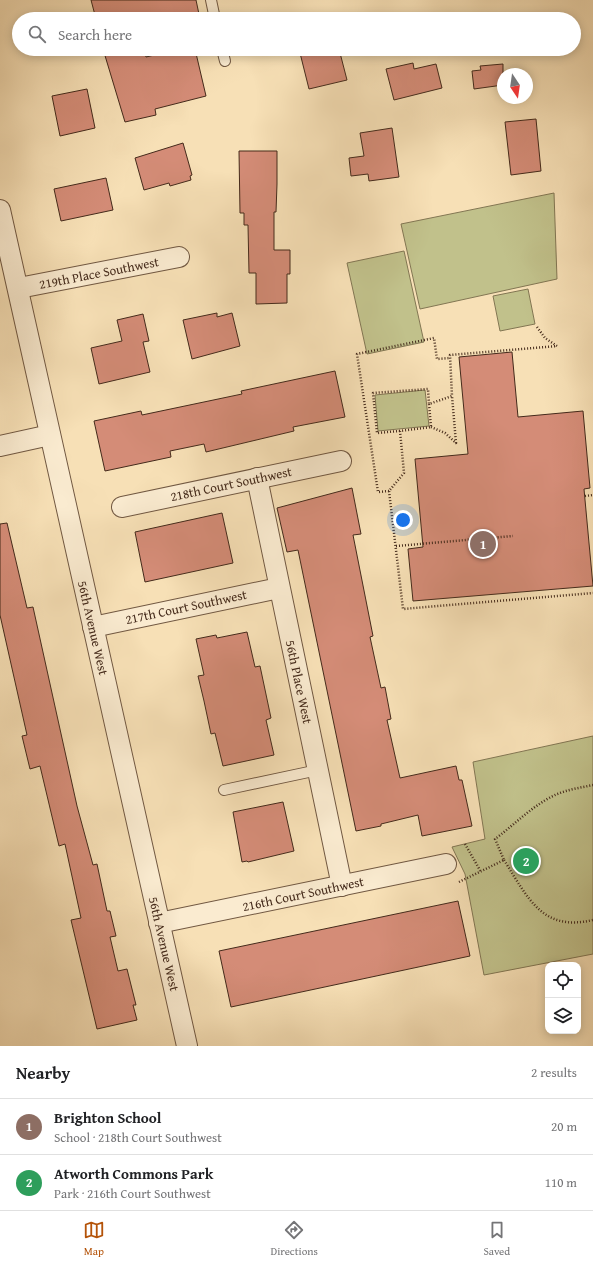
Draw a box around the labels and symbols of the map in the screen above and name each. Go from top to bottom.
north arrow [497,68,533,104]
street label: 219th Place Southwest [37,252,161,294]
street label: 218th Court Southwest [168,462,294,506]
your location [393,510,413,530]
pin: 1 [470,529,496,559]
street label: 56th Avenue West [73,579,113,678]
street label: 217th Court Southwest [123,585,249,629]
street label: 56th Place West [281,638,317,726]
pin: 2 [513,846,539,876]
street label: 216th Court Southwest [240,872,366,916]
street label: 56th Avenue West [144,895,184,994]

